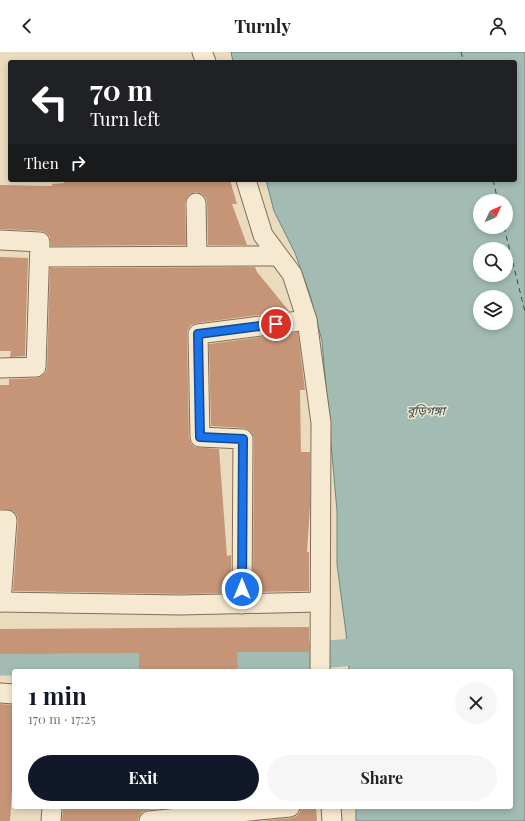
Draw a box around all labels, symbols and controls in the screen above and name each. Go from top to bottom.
text: Turnly [234,14,291,38]
icon: back [16,15,38,37]
icon: person [487,15,509,37]
text: 70 m [90,71,153,108]
icon: left [24,76,76,128]
text: Turn left [90,107,160,131]
icon: right [67,152,89,174]
text: Then [24,153,59,173]
north arrow [473,194,513,234]
map controls [473,194,513,330]
button: search [473,242,513,282]
button: layers [473,290,513,330]
pin [259,307,293,341]
icon: arrive [265,313,287,335]
water label: বুড়িগঙ্গা [407,402,448,418]
position arrow [221,568,263,610]
text: 1 min [28,679,87,711]
button: close [455,682,497,724]
text: 170 m · 17:25 [28,710,96,727]
button: Exit [28,755,259,801]
button: Share [267,755,497,801]

